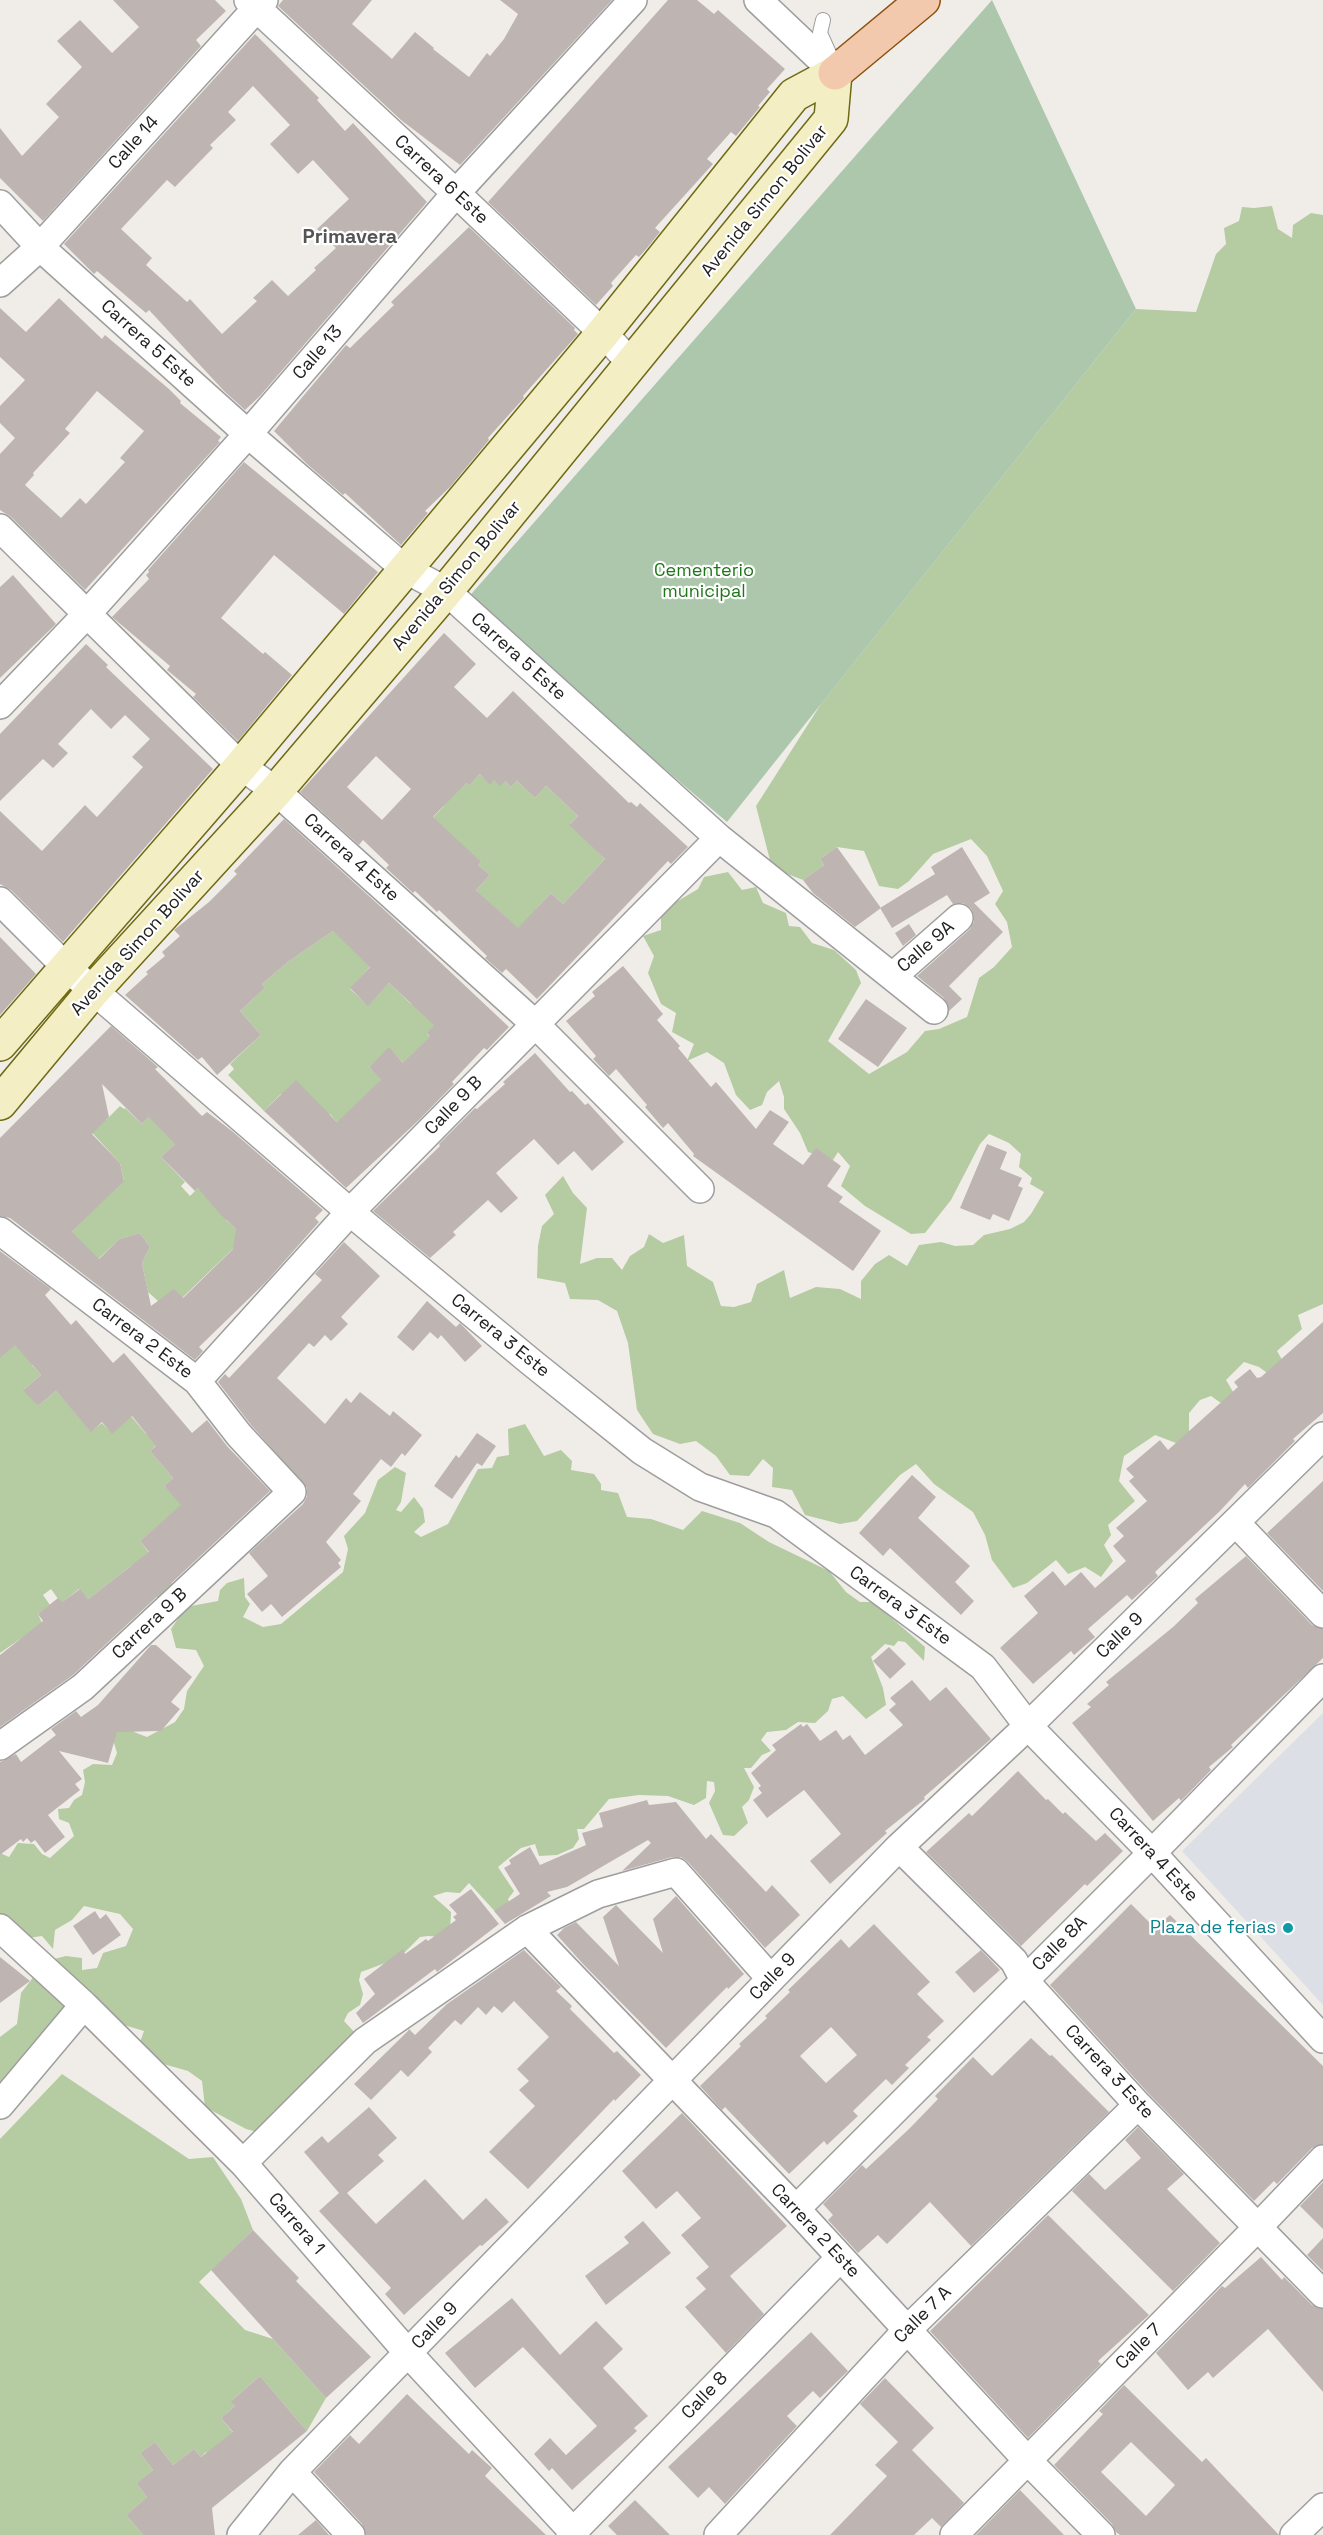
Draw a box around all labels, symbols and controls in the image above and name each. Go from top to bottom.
street label: Calle 14 [104,112,164,174]
street label: Avenida Simon Bolivar [697,121,833,281]
street label: Carrera 6 Este [389,131,493,229]
district label: Primavera [303,226,397,250]
street label: Carrera 5 Este [96,296,200,392]
street label: Calle 13 [289,322,347,384]
street label: Avenida Simon Bolivar [388,497,526,655]
park label: Cementerio municipal [654,560,754,602]
street label: Carrera 5 Este [466,609,570,705]
street label: Carrera 4 Este [299,809,403,907]
street label: Avenida Simon Bolivar [67,865,209,1021]
street label: Calle 9A [893,916,959,978]
street label: Calle 9 B [421,1072,487,1140]
street label: Carrera 3 Este [446,1290,554,1382]
street label: Carrera 2 Este [87,1294,197,1384]
street label: Carrera 3 Este [845,1562,955,1650]
street label: Carrera 9 B [108,1584,192,1664]
street label: Calle 9 [1092,1608,1148,1664]
street label: Carrera 4 Este [1104,1803,1202,1907]
street label: Calle 8A [1028,1912,1092,1976]
place label: Plaza de ferias [1150,1917,1276,1939]
marker: Plaza de ferias [1281,1921,1295,1935]
street label: Calle 9 [745,1949,801,2005]
street label: Carrera 3 Este [1060,2020,1158,2124]
street label: Carrera 2 Este [766,2179,864,2283]
street label: Carrera 1 [263,2189,329,2259]
street label: Calle 7 A [890,2282,956,2348]
street label: Calle 9 [407,2298,463,2354]
street label: Calle 7 [1112,2320,1166,2374]
street label: Calle 8 [677,2368,733,2424]

